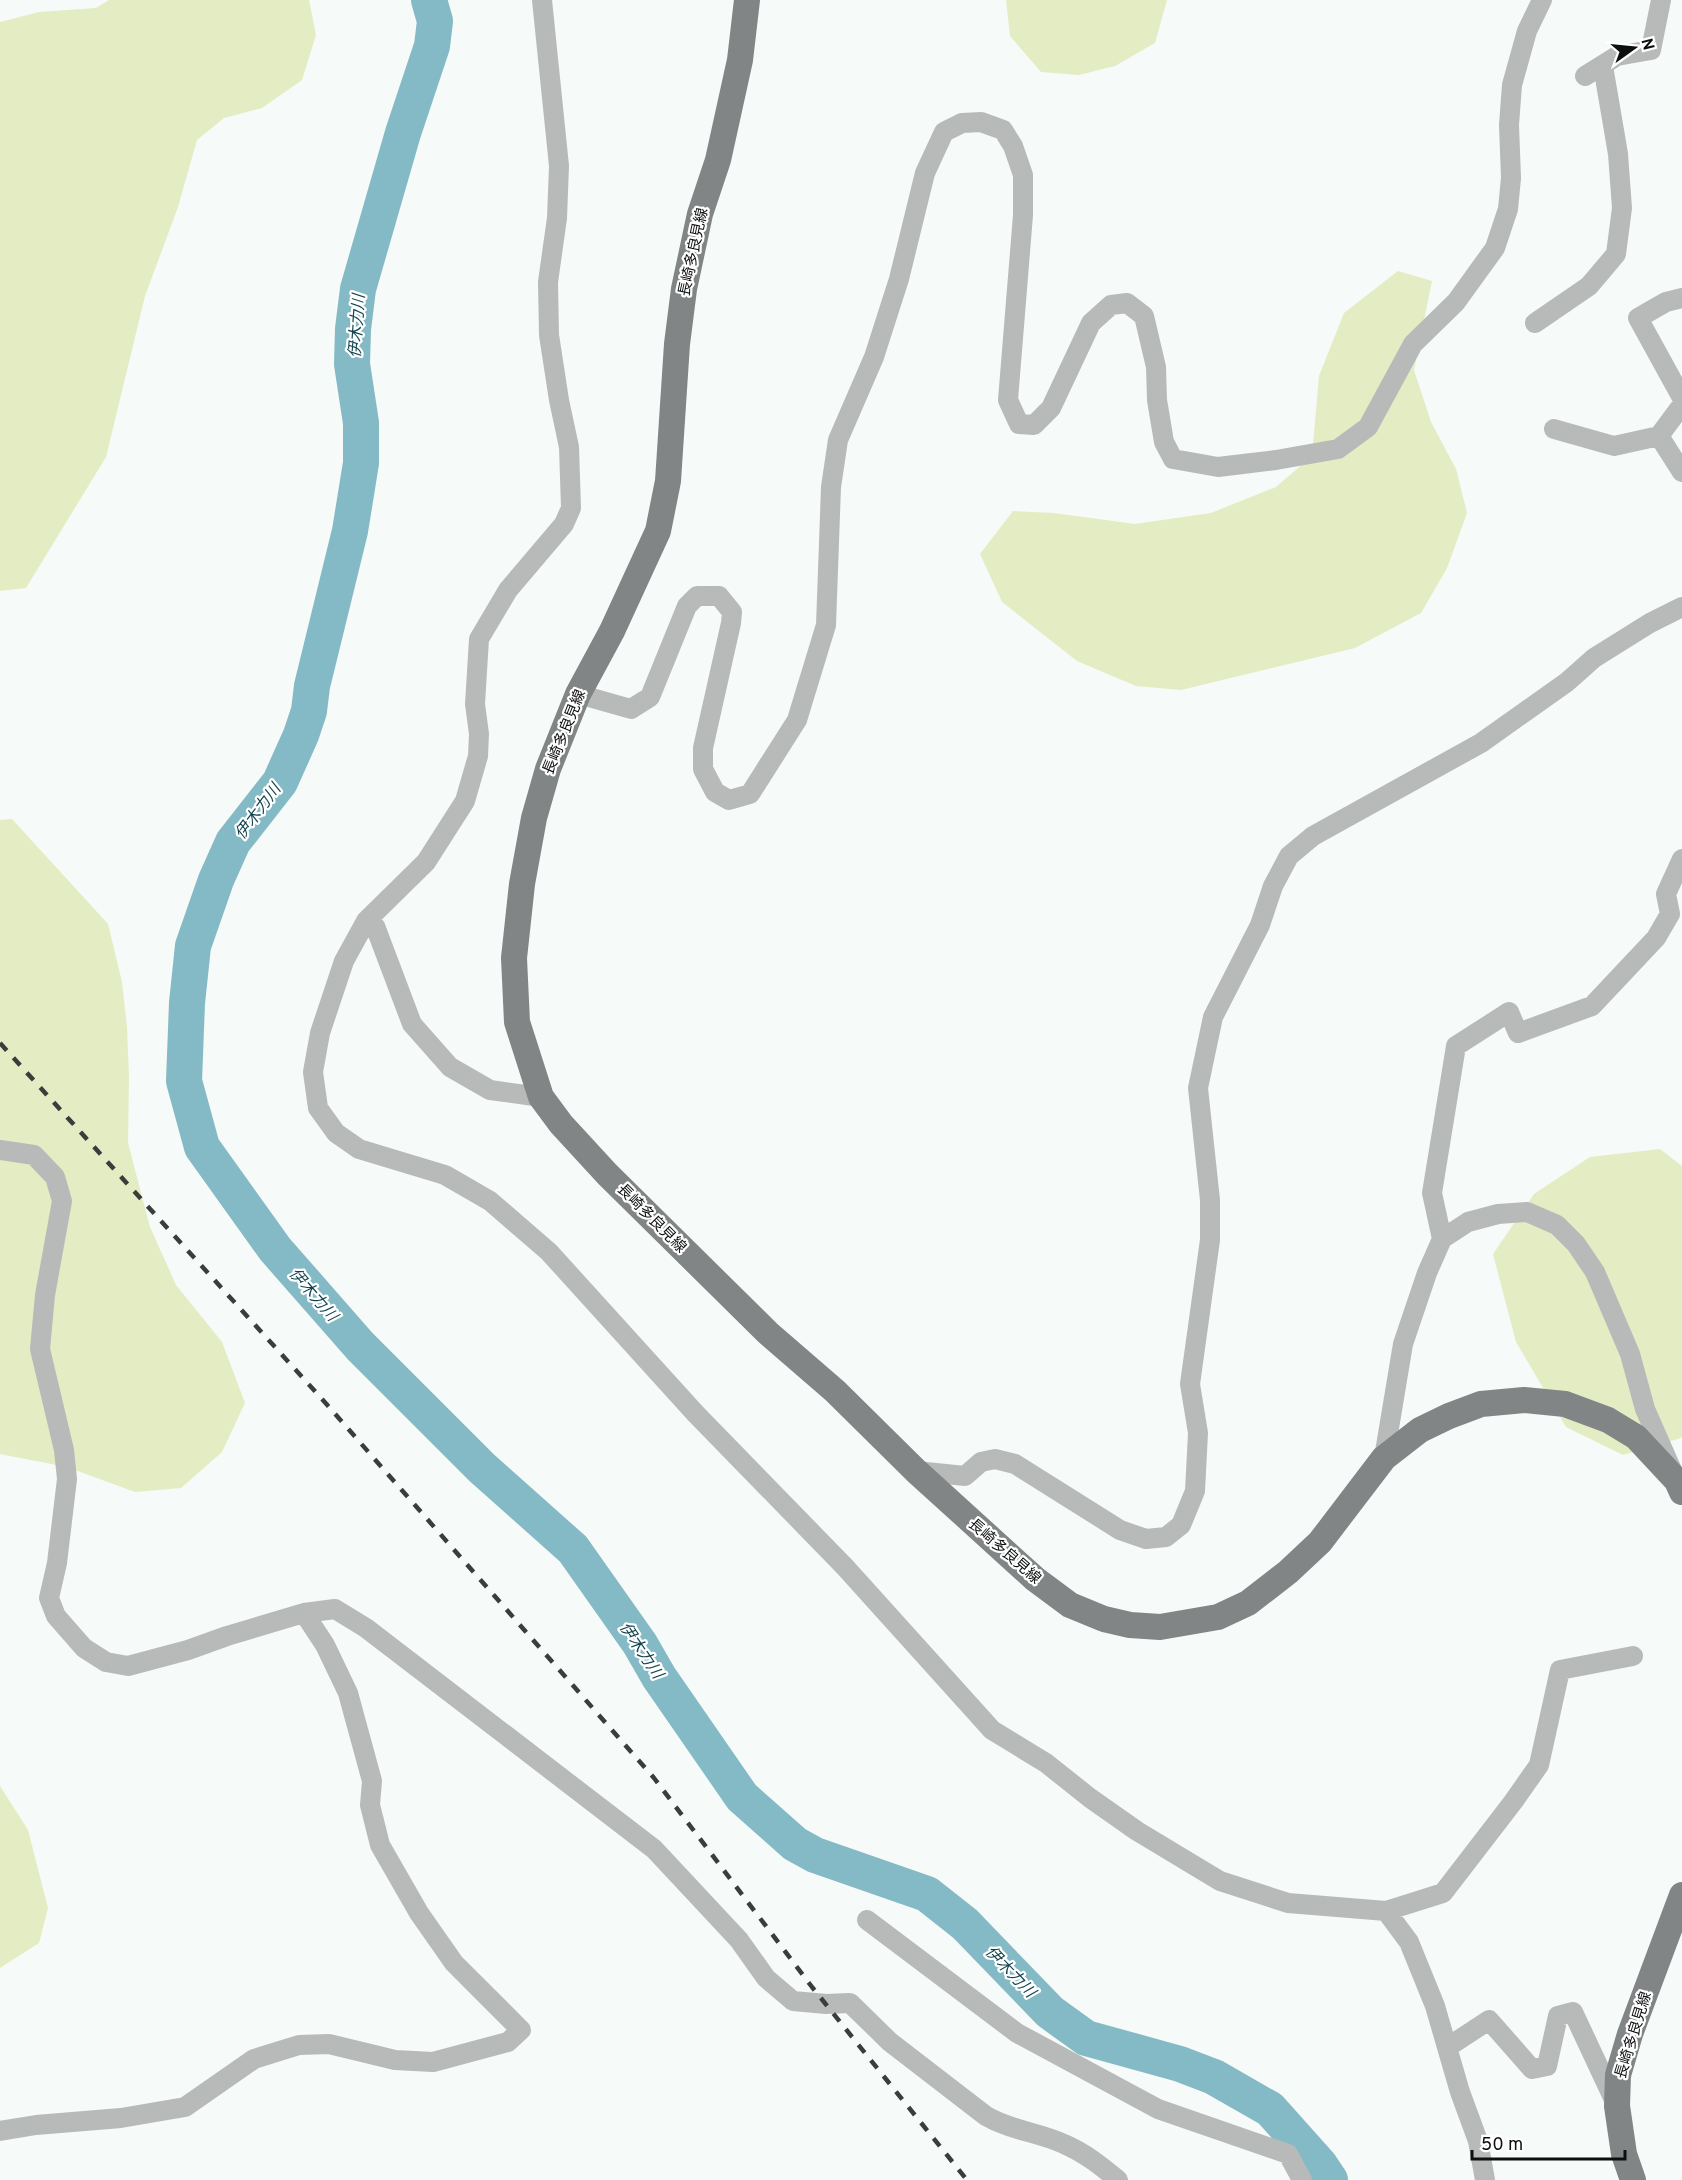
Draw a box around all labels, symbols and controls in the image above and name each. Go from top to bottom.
north arrow [1604,18,1664,78]
text: N [1635,36,1658,53]
street label: 長崎多良見線 [676,206,713,298]
water label: 伊木力川 [346,292,370,359]
street label: 長崎多良見線 [540,687,591,778]
water label: 伊木力川 [231,779,287,844]
street label: 長崎多良見線 [612,1181,689,1258]
water label: 伊木力川 [284,1265,342,1328]
street label: 長崎多良見線 [964,1515,1044,1589]
water label: 伊木力川 [614,1619,668,1685]
water label: 伊木力川 [980,1942,1040,2004]
street label: 長崎多良見線 [1612,1990,1657,2081]
scale bar [1472,2123,1625,2161]
text: 50 m [1481,2134,1523,2157]

